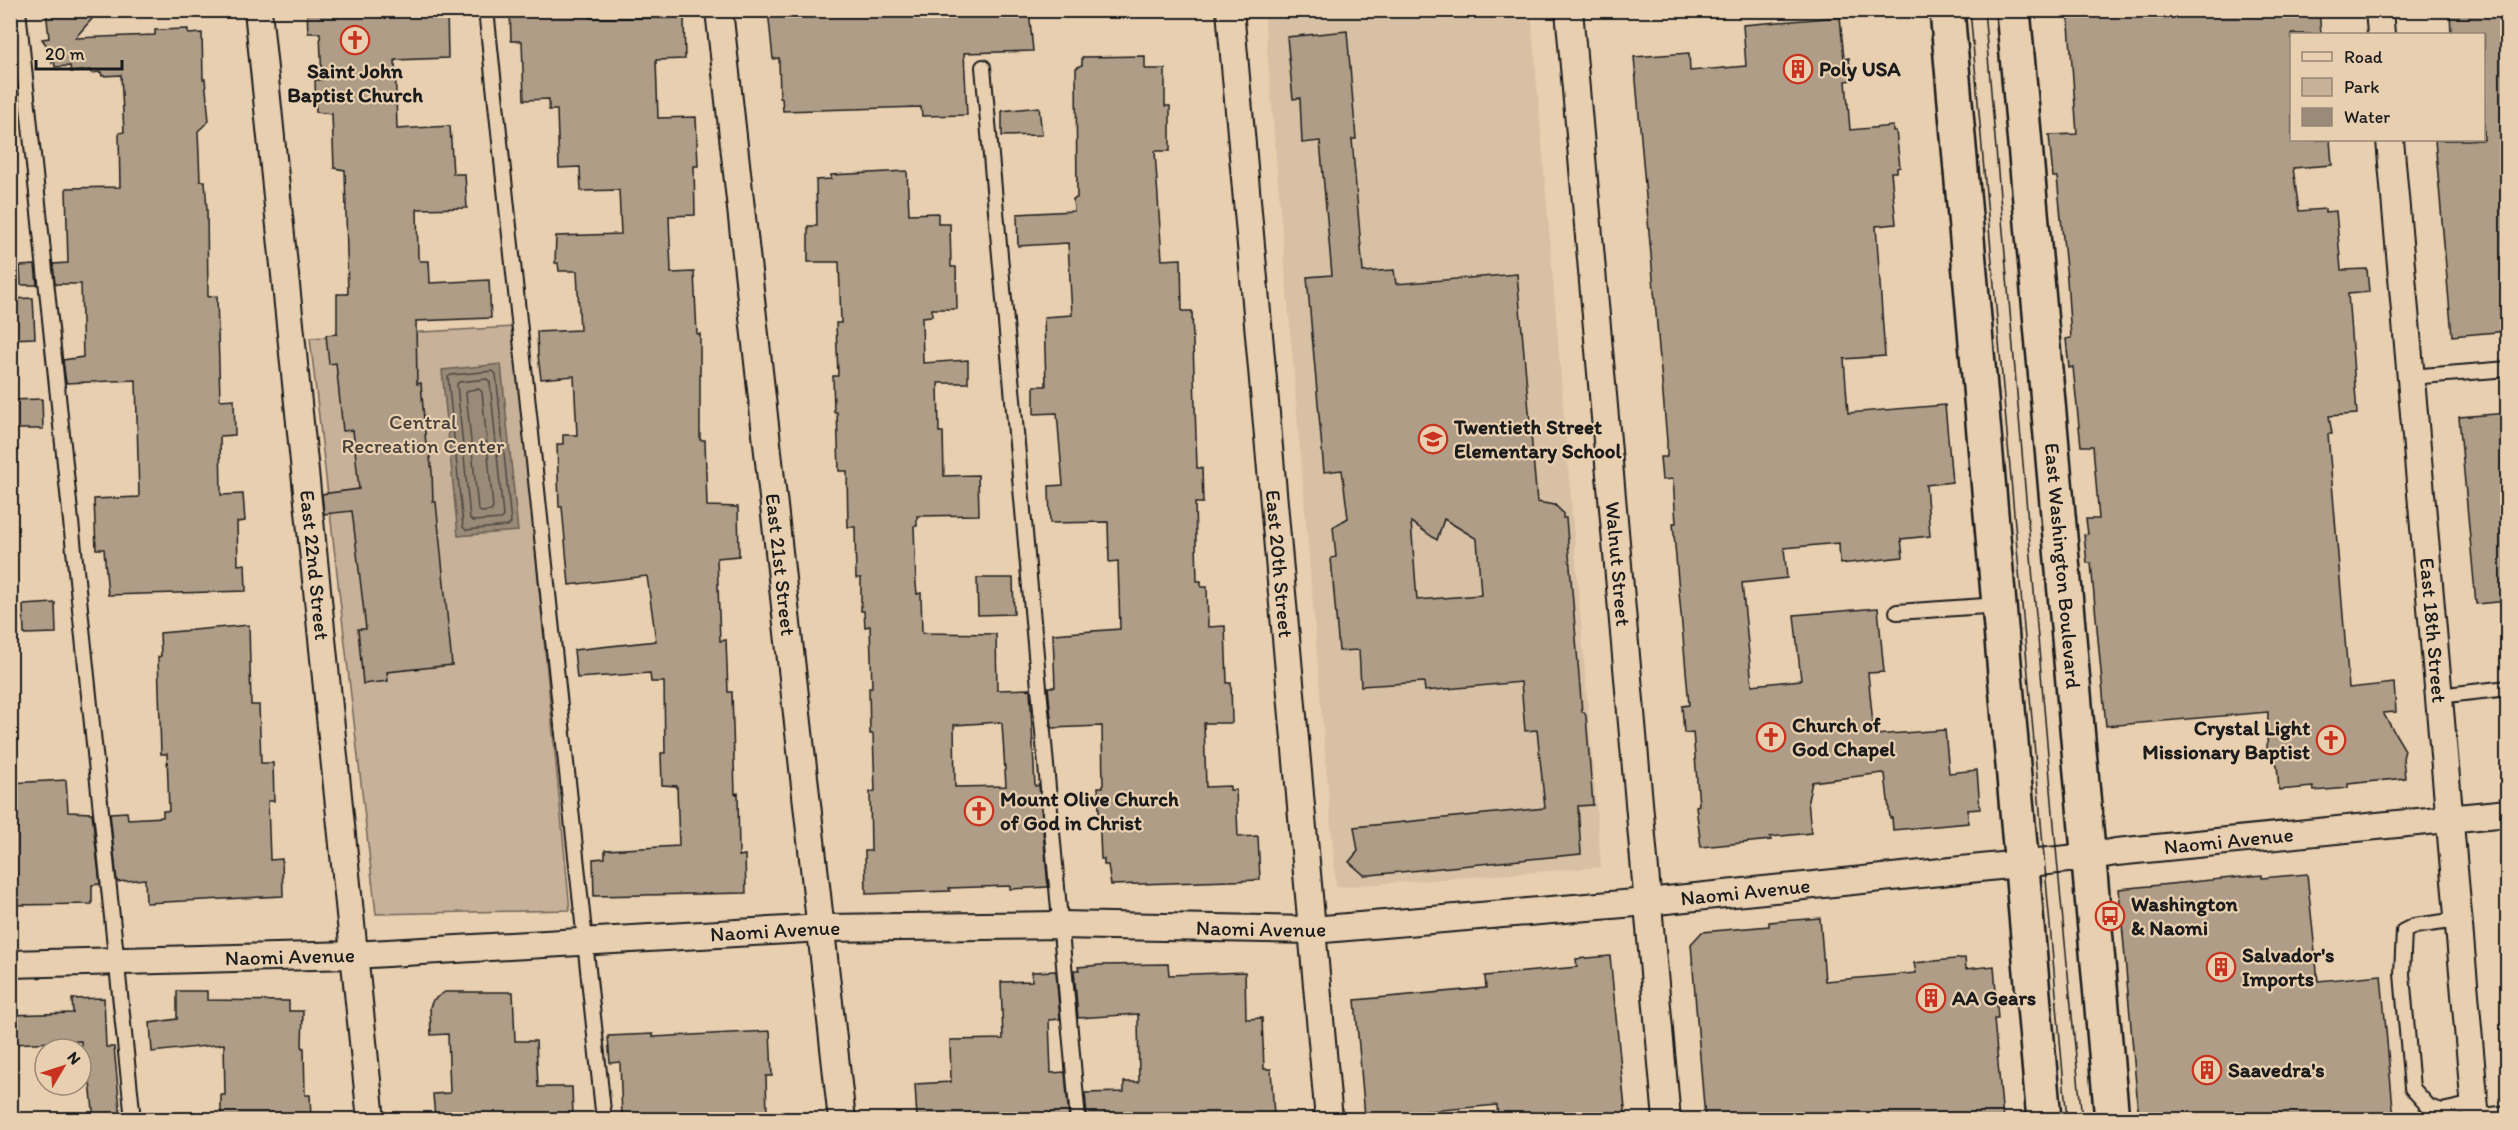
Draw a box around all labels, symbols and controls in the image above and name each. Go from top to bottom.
church icon: Saint John Baptist Church [339,24,371,56]
scale bar [36,33,122,71]
legend [2290,33,2485,141]
text: 20 m [45,43,85,65]
text: Road [2344,46,2383,68]
building icon: Poly USA [1782,53,1814,85]
place label: Poly USA [1819,56,1901,82]
place label: Saint John Baptist Church [287,58,423,108]
text: Park [2344,76,2379,98]
text: Water [2344,106,2390,128]
park label: Central Recreation Center [342,409,505,458]
place label: Twentieth Street Elementary School [1453,414,1623,464]
school or university icon: Twentieth Street Elementary School [1417,423,1449,455]
street label: East Washington Boulevard [2040,442,2087,690]
street label: East 22nd Street [295,489,335,641]
street label: East 20th Street [1261,489,1299,639]
street label: East 21st Street [761,492,801,637]
street label: Walnut Street [1600,500,1636,627]
street label: East 18th Street [2415,556,2452,704]
place label: Church of God Chapel [1792,712,1896,762]
place label: Crystal Light Missionary Baptist [2142,715,2310,765]
church icon: Church of God Chapel [1755,721,1787,753]
church icon: Crystal Light Missionary Baptist [2315,724,2347,756]
place label: Mount Olive Church of God in Christ [1000,786,1179,835]
church icon: Mount Olive Church of God in Christ [963,795,995,827]
street label: Naomi Avenue [2162,821,2295,859]
street label: Naomi Avenue [1679,872,1811,911]
place label: Washington & Naomi [2131,891,2238,940]
bus stop icon: Washington & Naomi [2094,900,2126,932]
street label: Naomi Avenue [709,915,840,946]
street label: Naomi Avenue [1196,915,1327,942]
street label: Naomi Avenue [224,942,355,970]
place label: Salvador's Imports [2242,942,2334,992]
building icon: Salvador's Imports [2205,951,2237,983]
building icon: AA Gears [1915,982,1947,1014]
place label: AA Gears [1951,985,2036,1010]
north arrow [33,1037,93,1097]
text: N [63,1048,85,1068]
building icon: Saavedra's [2191,1054,2223,1086]
place label: Saavedra's [2228,1057,2325,1082]

